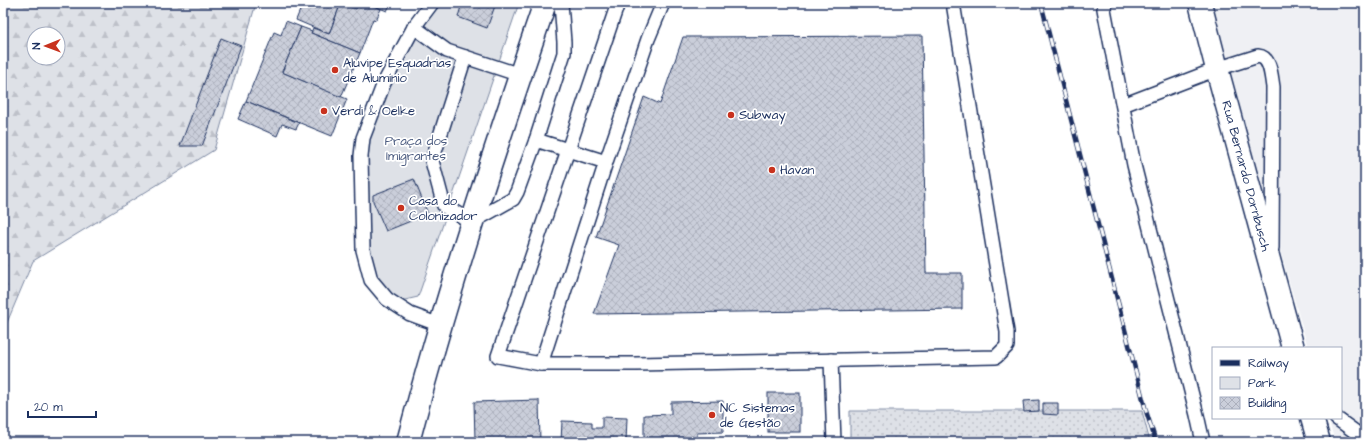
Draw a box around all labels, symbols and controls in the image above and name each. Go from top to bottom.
north arrow [26,26,66,66]
text: N [29,42,44,50]
place label: Aluvipe Esquadrias de Alumínio [343,54,452,87]
marker: Aluvipe Esquadrias de Alumínio [330,65,340,75]
street label: Rua Bernardo Dornbusch [1217,99,1275,254]
place label: Verdi & Oelke [332,102,415,120]
marker: Verdi & Oelke [319,106,329,116]
place label: Subway [739,106,786,125]
marker: Subway [726,110,736,120]
park label: Praça dos Imigrantes [385,132,448,166]
place label: Havan [780,161,815,179]
marker: Havan [767,165,777,175]
place label: Casa do Colonizador [409,192,478,225]
marker: Casa do Colonizador [396,203,406,213]
legend [1212,347,1342,419]
text: Railway [1248,355,1289,373]
text: Park [1248,375,1276,392]
scale bar [28,393,96,419]
text: Building [1248,395,1286,413]
text: 20 m [34,399,63,416]
place label: NC Sistemas de Gestão [720,399,795,432]
marker: NC Sistemas de Gestão [707,410,717,420]

